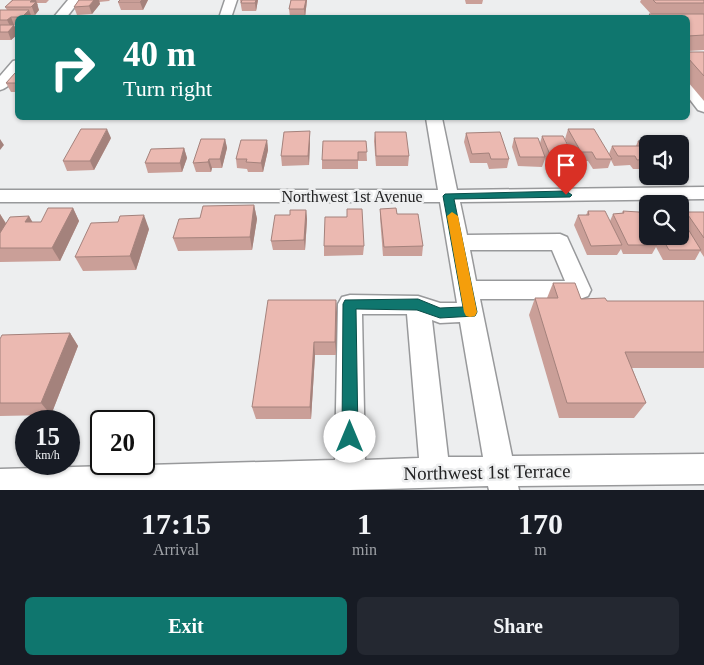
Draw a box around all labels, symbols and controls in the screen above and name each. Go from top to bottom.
icon: right [40,35,105,100]
text: 40 m [123,35,196,74]
text: Turn right [123,76,212,101]
map controls [639,135,689,245]
button: sound [639,135,689,185]
pin [545,144,587,195]
icon: arrive [552,151,580,179]
street label: Northwest 1st Avenue [281,188,423,205]
button: search [639,195,689,245]
speed limit sign: 20 [90,410,155,475]
position arrow [323,410,375,462]
text: 15 [35,423,60,450]
text: km/h [35,448,60,462]
street label: Northwest 1st Terrace [403,460,571,484]
text: 17:15 [141,507,211,540]
text: 1 [357,507,372,540]
text: 170 [518,507,563,540]
text: Arrival [153,541,199,558]
text: min [352,541,377,558]
text: m [534,541,547,558]
button: Exit [25,597,347,655]
button: Share [357,597,679,655]

